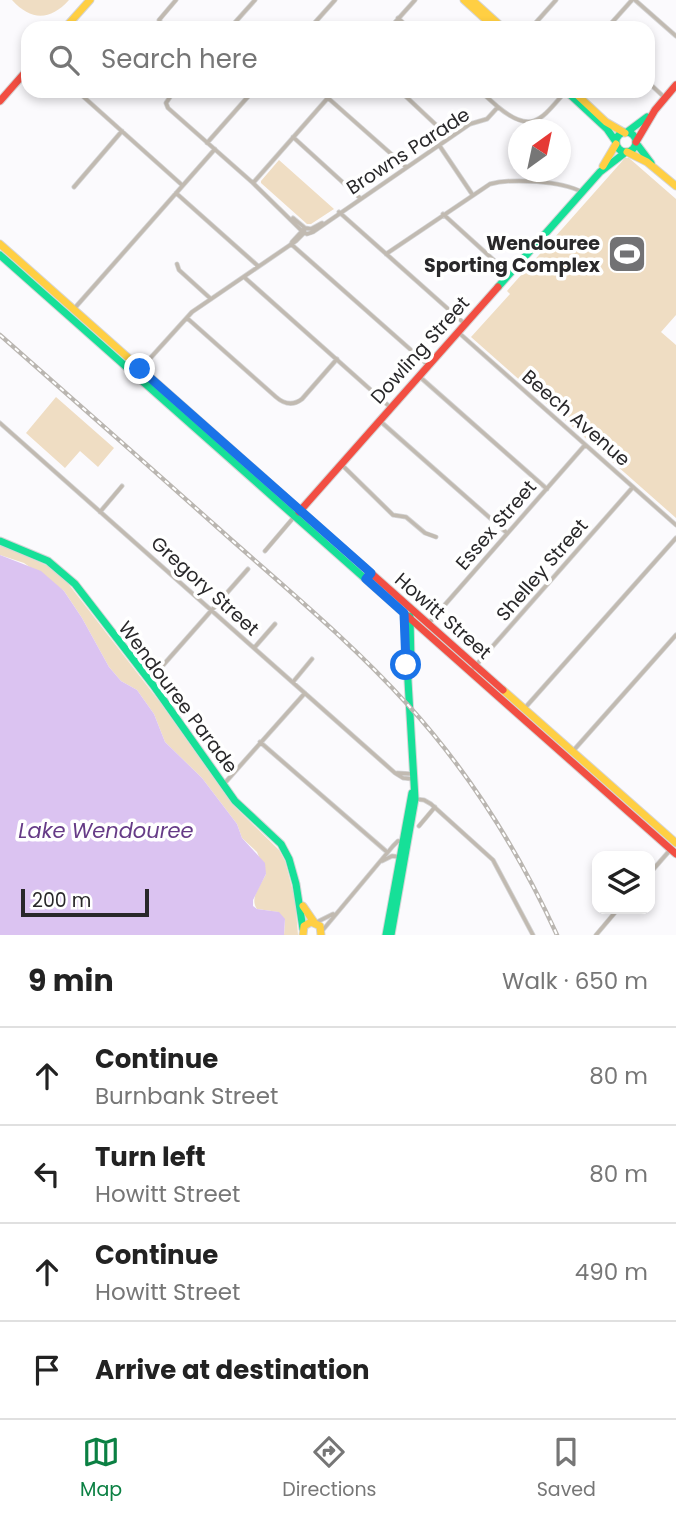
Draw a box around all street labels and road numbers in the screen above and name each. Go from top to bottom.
street label: Browns Parade [341,101,475,201]
street label: Dowling Street [364,290,476,410]
street label: Beech Avenue [516,363,636,473]
street label: Essex Street [449,474,543,576]
street label: Shelley Street [490,513,594,627]
street label: Gregory Street [145,530,265,642]
street label: Howitt Street [389,566,497,666]
street label: Wendouree Parade [112,615,244,779]

